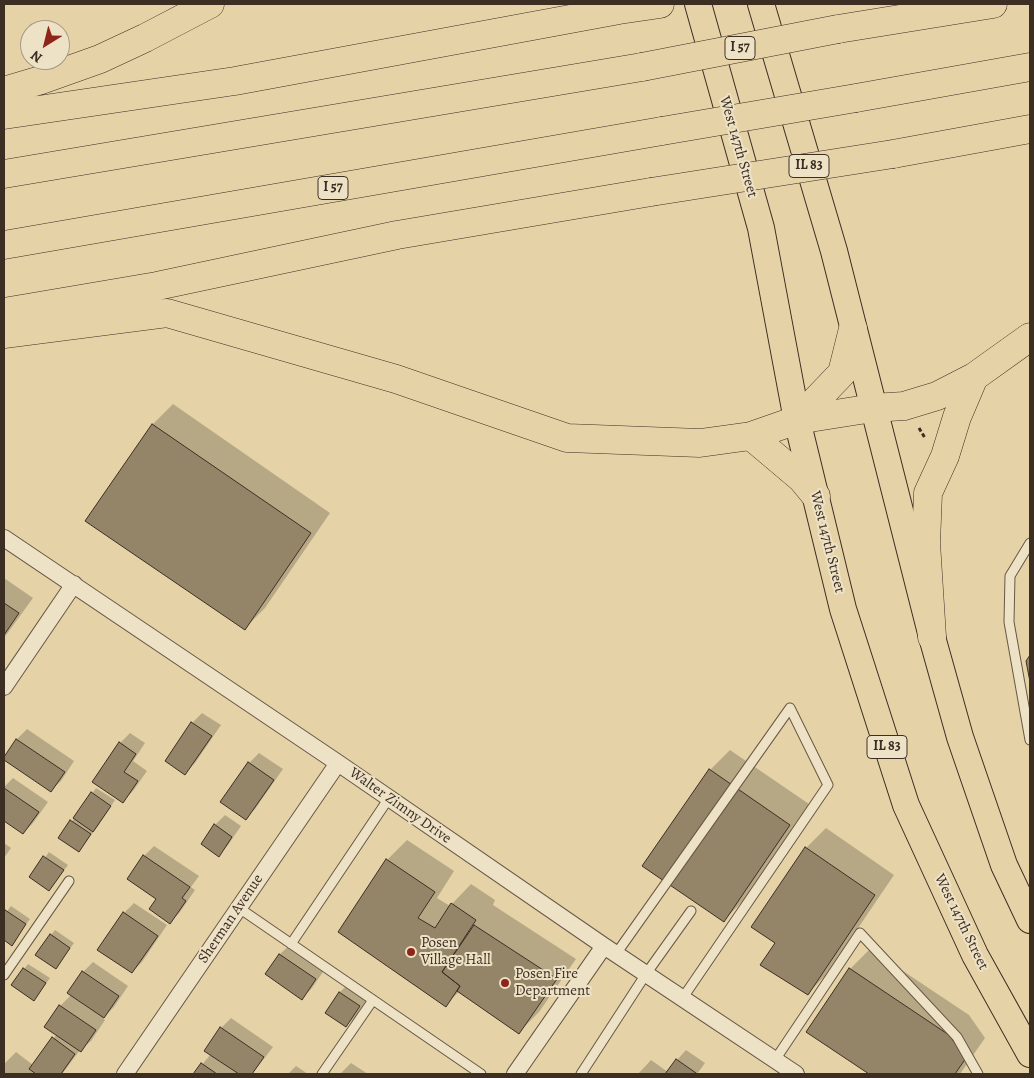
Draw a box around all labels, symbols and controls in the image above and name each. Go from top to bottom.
north arrow [20,20,70,70]
road number: I 57 [725,36,755,59]
text: N [27,46,46,67]
street label: West 147th Street [715,94,761,200]
road number: IL 83 [789,154,829,178]
road number: I 57 [318,177,348,200]
street label: West 147th Street [806,489,848,595]
road number: IL 83 [867,736,907,759]
street label: Walter Zimny Drive [346,764,454,848]
street label: Sherman Avenue [195,871,267,967]
street label: West 147th Street [930,871,992,973]
place label: Posen Village Hall [421,934,491,969]
marker: Posen Village Hall [405,946,417,958]
place label: Posen Fire Department [515,965,590,1000]
marker: Posen Fire Department [499,977,511,989]

